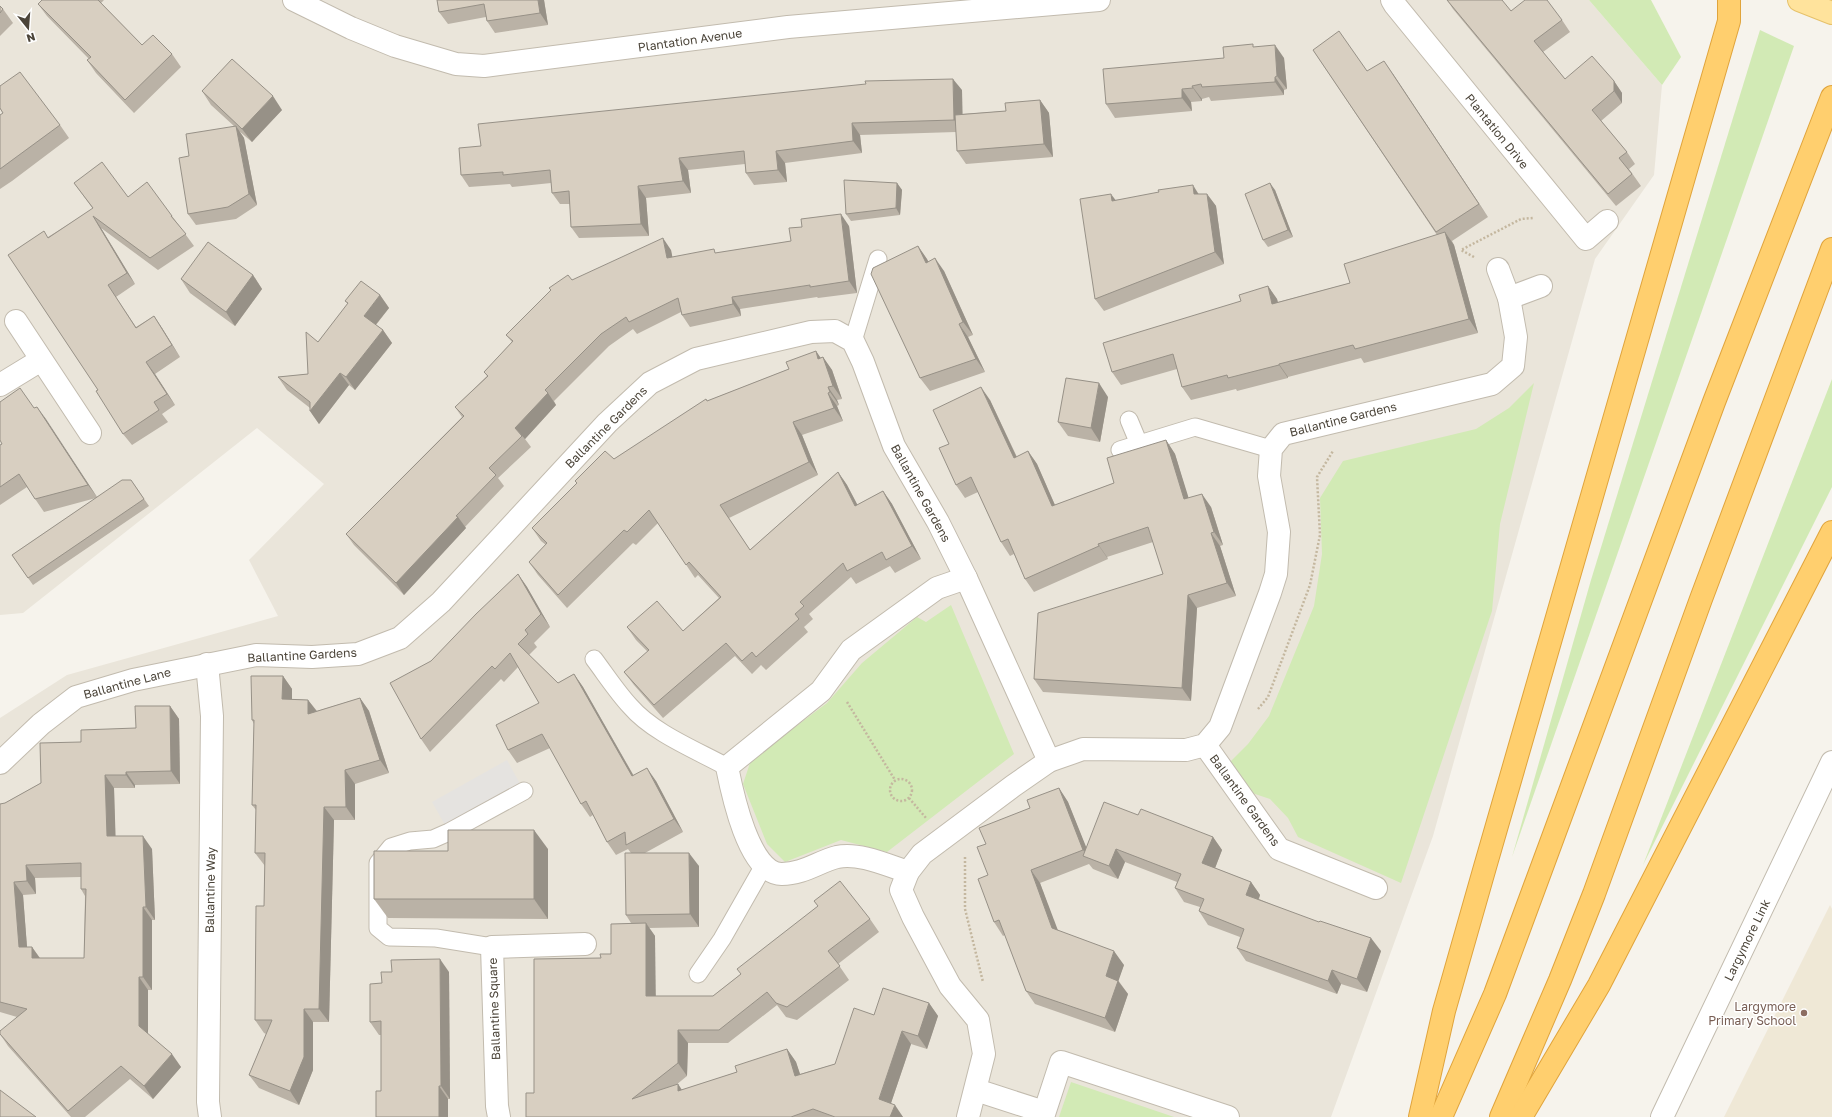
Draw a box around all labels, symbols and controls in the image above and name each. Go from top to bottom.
north arrow [8,8,48,48]
street label: Plantation Avenue [637,25,743,55]
text: N [25,31,37,45]
street label: Plantation Drive [1462,90,1532,172]
street label: Ballantine Gardens [562,383,650,471]
street label: Ballantine Gardens [1288,398,1398,440]
street label: Ballantine Gardens [888,441,954,545]
street label: Ballantine Gardens [247,645,357,665]
street label: Ballantine Lane [82,664,172,702]
street label: Ballantine Gardens [1207,751,1283,849]
street label: Ballantine Way [202,847,218,933]
street label: Largymore Link [1721,897,1773,983]
street label: Ballantine Square [485,957,503,1060]
place label: Largymore Primary School [1708,999,1796,1028]
marker: Largymore Primary School [1799,1008,1809,1018]

